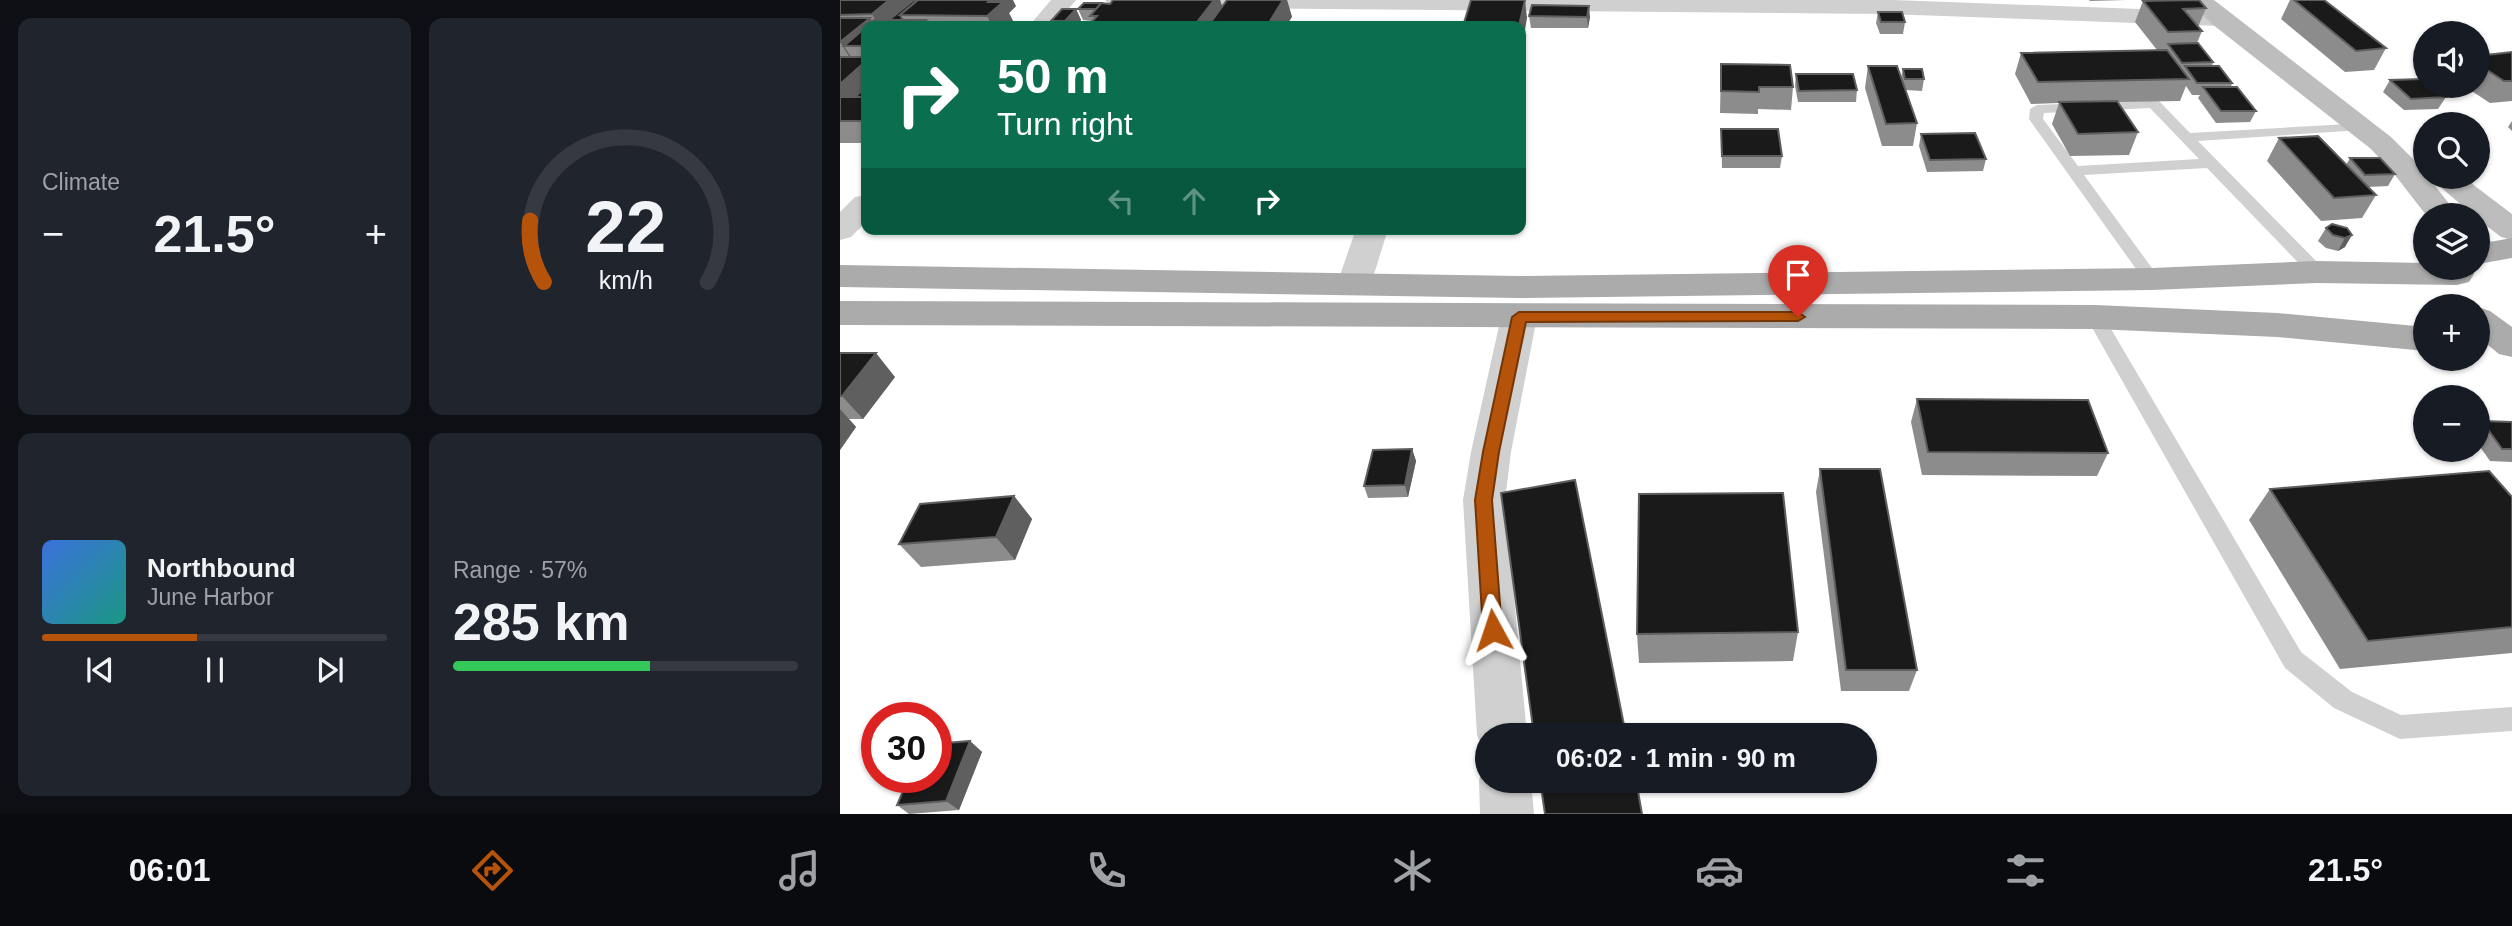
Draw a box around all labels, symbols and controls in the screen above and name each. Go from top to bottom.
map controls [2413,21,2490,462]
button: sound [2413,21,2490,98]
icon: right [882,49,973,140]
text: 50 m [997,49,1109,103]
text: Turn right [997,106,1133,142]
button: search [2413,112,2490,189]
text: Climate [42,169,120,195]
icon: left [1102,182,1140,220]
icon: ahead [1175,182,1213,220]
icon: right [1248,182,1286,220]
text: 22 [585,187,666,268]
button: layers [2413,203,2490,280]
text: 21.5° [153,205,276,263]
text: − [42,213,64,255]
text: + [365,213,387,255]
pin [1768,245,1828,317]
icon: arrive [1779,256,1817,294]
text: km/h [598,266,653,294]
button: + [2413,294,2490,371]
button: − [2413,385,2490,462]
text: Northbound [147,553,296,583]
text: Range · 57% [453,557,587,583]
text: June Harbor [147,584,274,610]
text: 285 km [453,593,629,651]
position arrow [1456,593,1530,667]
icon: previous [81,651,119,689]
icon: pause [196,651,234,689]
icon: next [311,651,349,689]
speed limit sign: 30 [861,702,952,793]
text: 06:02 · 1 min · 90 m [1556,743,1796,773]
icon: directions [468,846,517,895]
icon: music [775,846,824,895]
icon: phone [1082,846,1131,895]
icon: climate [1388,846,1437,895]
icon: car [1695,846,1744,895]
icon: filters [2001,846,2050,895]
text: 06:01 [129,852,211,888]
text: 21.5° [2308,852,2383,888]

